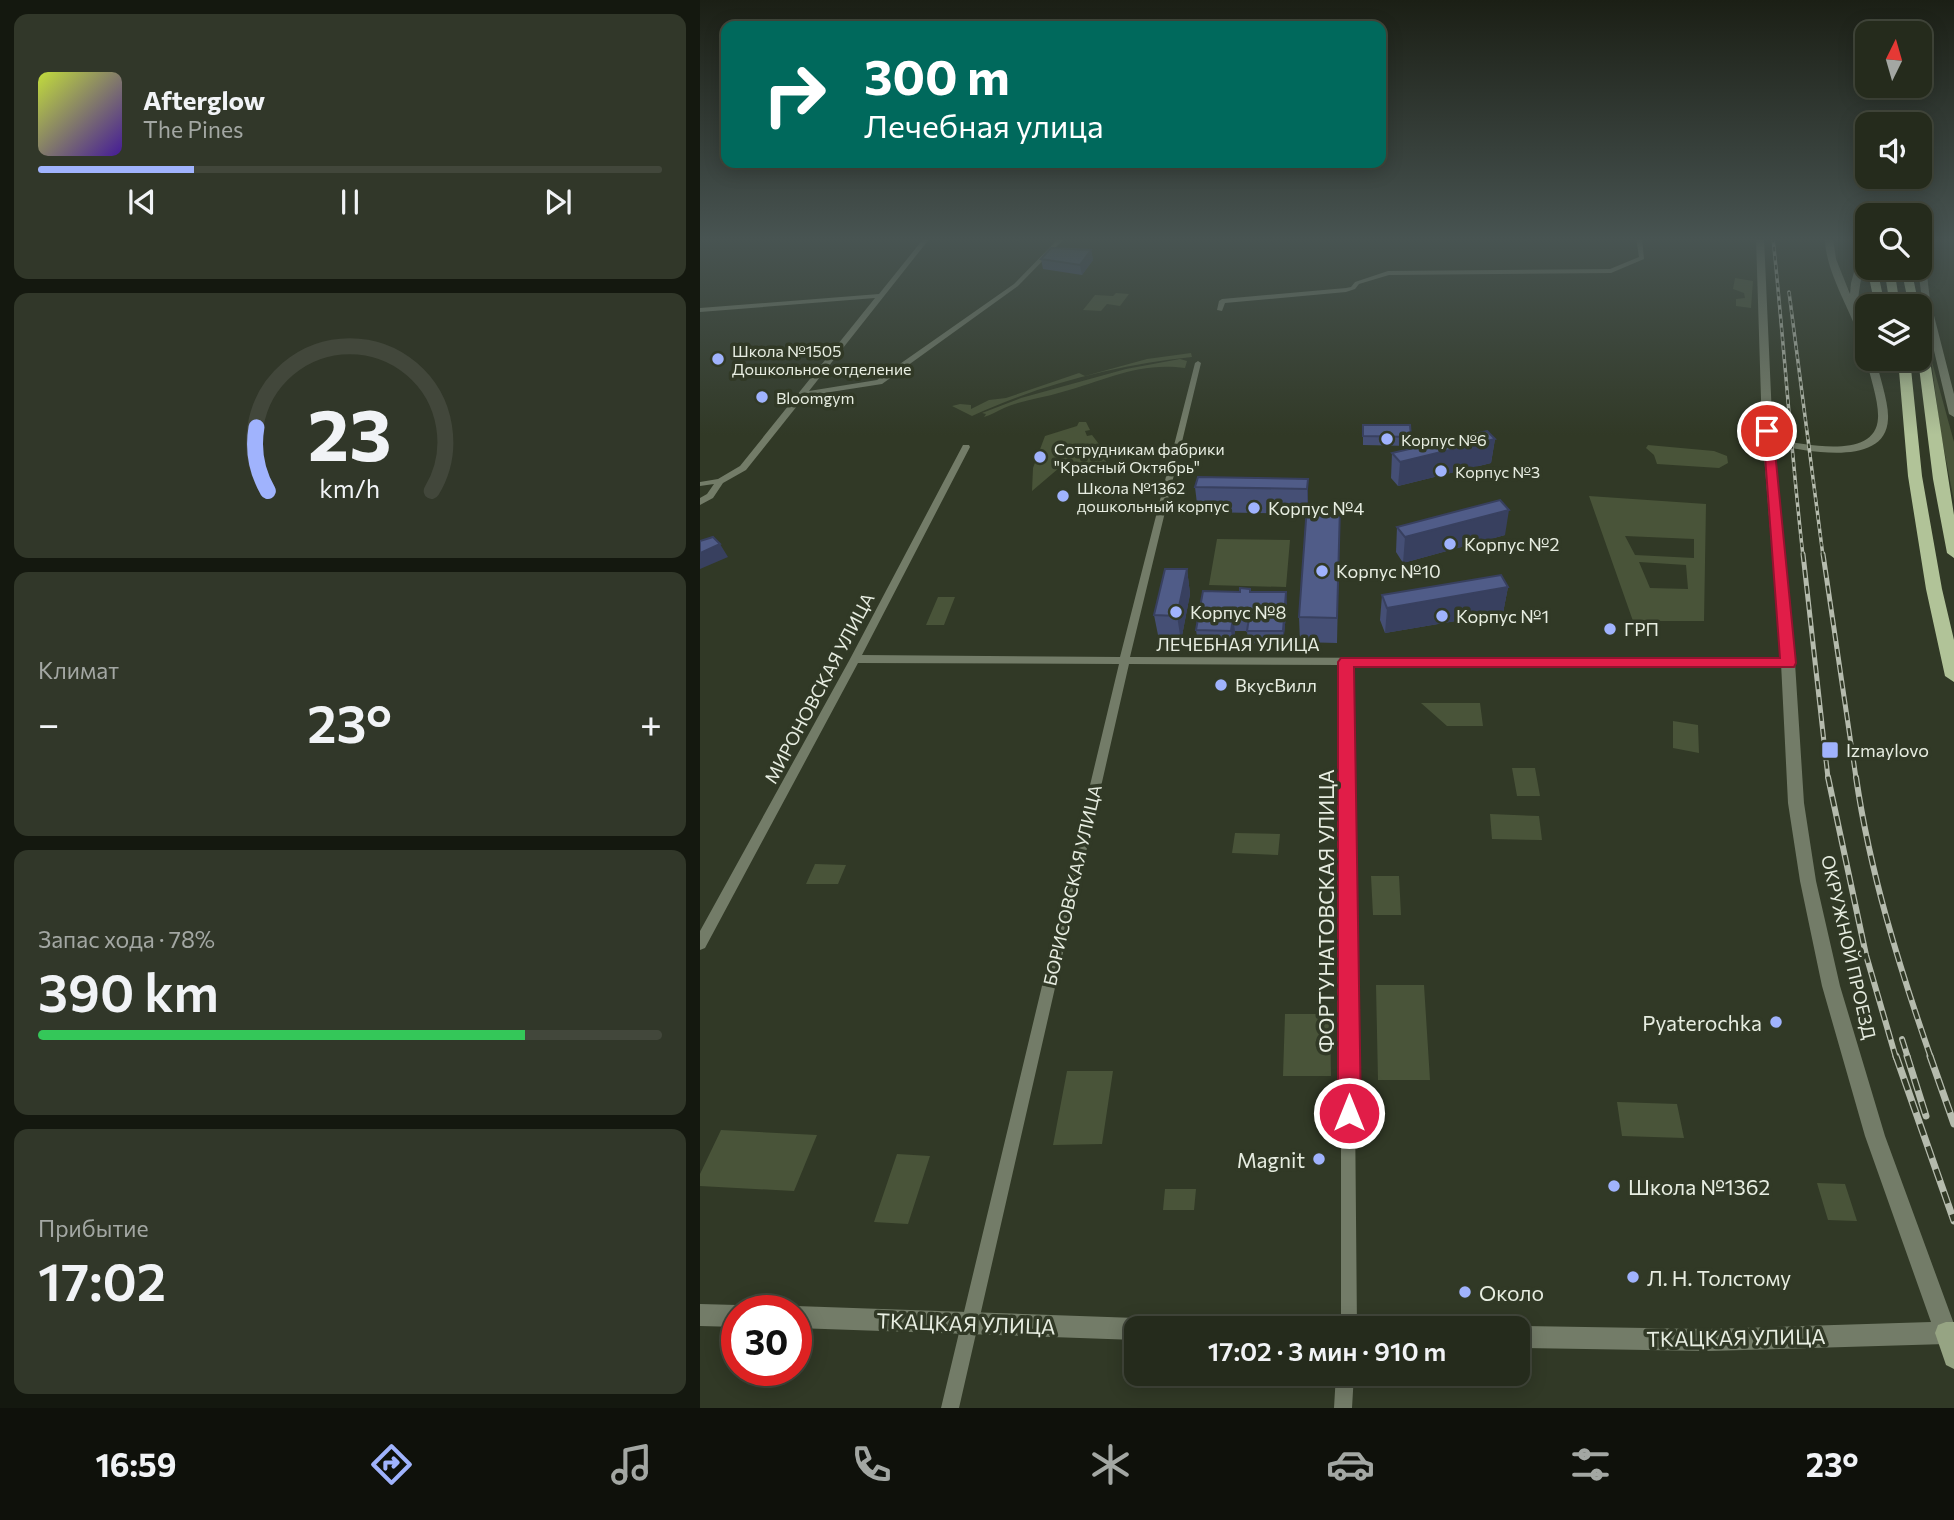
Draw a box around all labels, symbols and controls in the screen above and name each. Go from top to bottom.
north arrow [1855,21,1932,98]
map controls [1855,21,1932,371]
text: 300 m [864,45,1010,105]
icon: right [749,49,840,140]
text: Afterglow [143,84,265,115]
text: Лечебная улица [864,105,1104,145]
button: sound [1855,112,1932,189]
text: The Pines [143,115,244,143]
icon: previous [123,183,161,221]
icon: pause [331,183,369,221]
icon: next [539,183,577,221]
button: search [1855,203,1932,280]
button: layers [1855,294,1932,371]
place label: Школа №1505 Дошкольное отделение [732,341,912,378]
marker: Школа №1505 Дошкольное отделение [710,351,726,367]
text: 23 [308,388,392,477]
place label: Bloomgym [776,388,854,407]
marker: Bloomgym [754,389,770,405]
pin [1737,401,1797,461]
icon: arrive [1748,412,1786,450]
place label: Корпус №6 [1401,430,1487,449]
marker: Корпус №6 [1379,431,1395,447]
place label: Сотрудникам фабрики "Красный Октябрь" [1054,439,1225,476]
marker: Сотрудникам фабрики "Красный Октябрь" [1032,449,1048,465]
place label: Корпус №3 [1455,462,1540,481]
marker: Корпус №3 [1433,463,1449,479]
text: km/h [320,473,380,503]
place label: Школа №1362 дошкольный корпус [1077,478,1229,515]
marker: Школа №1362 дошкольный корпус [1055,488,1071,504]
place label: Корпус №4 [1268,497,1364,519]
marker: Корпус №4 [1246,500,1262,516]
place label: Корпус №2 [1464,533,1559,555]
marker: Корпус №2 [1442,536,1458,552]
place label: Корпус №10 [1336,560,1441,582]
marker: Корпус №10 [1314,563,1330,579]
street label: МИРОНОВСКАЯ УЛИЦА [759,589,879,787]
place label: Корпус №8 [1190,601,1286,623]
marker: Корпус №8 [1168,604,1184,620]
place label: Корпус №1 [1456,605,1549,627]
marker: Корпус №1 [1434,608,1450,624]
place label: ГРП [1624,618,1659,640]
marker: ГРП [1602,621,1618,637]
street label: ЛЕЧЕБНАЯ УЛИЦА [1156,633,1320,655]
text: Климат [38,656,119,684]
place label: ВкусВилл [1235,674,1317,696]
marker: ВкусВилл [1213,677,1229,693]
text: 23° [307,690,392,754]
text: − [38,699,60,746]
text: + [640,699,662,746]
place label: Izmaylovo [1846,739,1929,761]
marker: Izmaylovo [1820,740,1840,760]
street label: ФОРТУНАТОВСКАЯ УЛИЦА [1313,769,1338,1053]
street label: БОРИСОВСКАЯ УЛИЦА [1038,782,1106,988]
street label: ОКРУЖНОЙ ПРОЕЗД [1817,853,1881,1041]
text: Запас хода · 78% [38,925,215,953]
text: 390 km [38,959,219,1023]
place label: Pyaterochka [1642,1010,1762,1035]
marker: Pyaterochka [1768,1014,1784,1030]
position arrow [1312,1076,1386,1150]
place label: Magnit [1237,1147,1305,1172]
marker: Magnit [1311,1151,1327,1167]
place label: Школа №1362 [1628,1174,1770,1199]
marker: Школа №1362 [1606,1178,1622,1194]
text: Прибытие [38,1214,149,1242]
text: 17:02 [38,1248,166,1312]
place label: Л. Н. Толстому [1647,1265,1791,1290]
marker: Л. Н. Толстому [1625,1269,1641,1285]
place label: Около [1479,1280,1544,1305]
marker: Около [1457,1284,1473,1300]
speed limit sign: 30 [721,1295,812,1386]
street label: ТКАЦКАЯ УЛИЦА [876,1307,1056,1339]
street label: ТКАЦКАЯ УЛИЦА [1646,1323,1826,1351]
text: 17:02 · 3 мин · 910 m [1208,1335,1446,1366]
icon: directions [367,1440,416,1489]
icon: music [607,1440,656,1489]
icon: phone [847,1440,896,1489]
icon: climate [1086,1440,1135,1489]
icon: car [1326,1440,1375,1489]
icon: filters [1566,1440,1615,1489]
text: 16:59 [95,1444,176,1484]
text: 23° [1806,1444,1859,1484]

